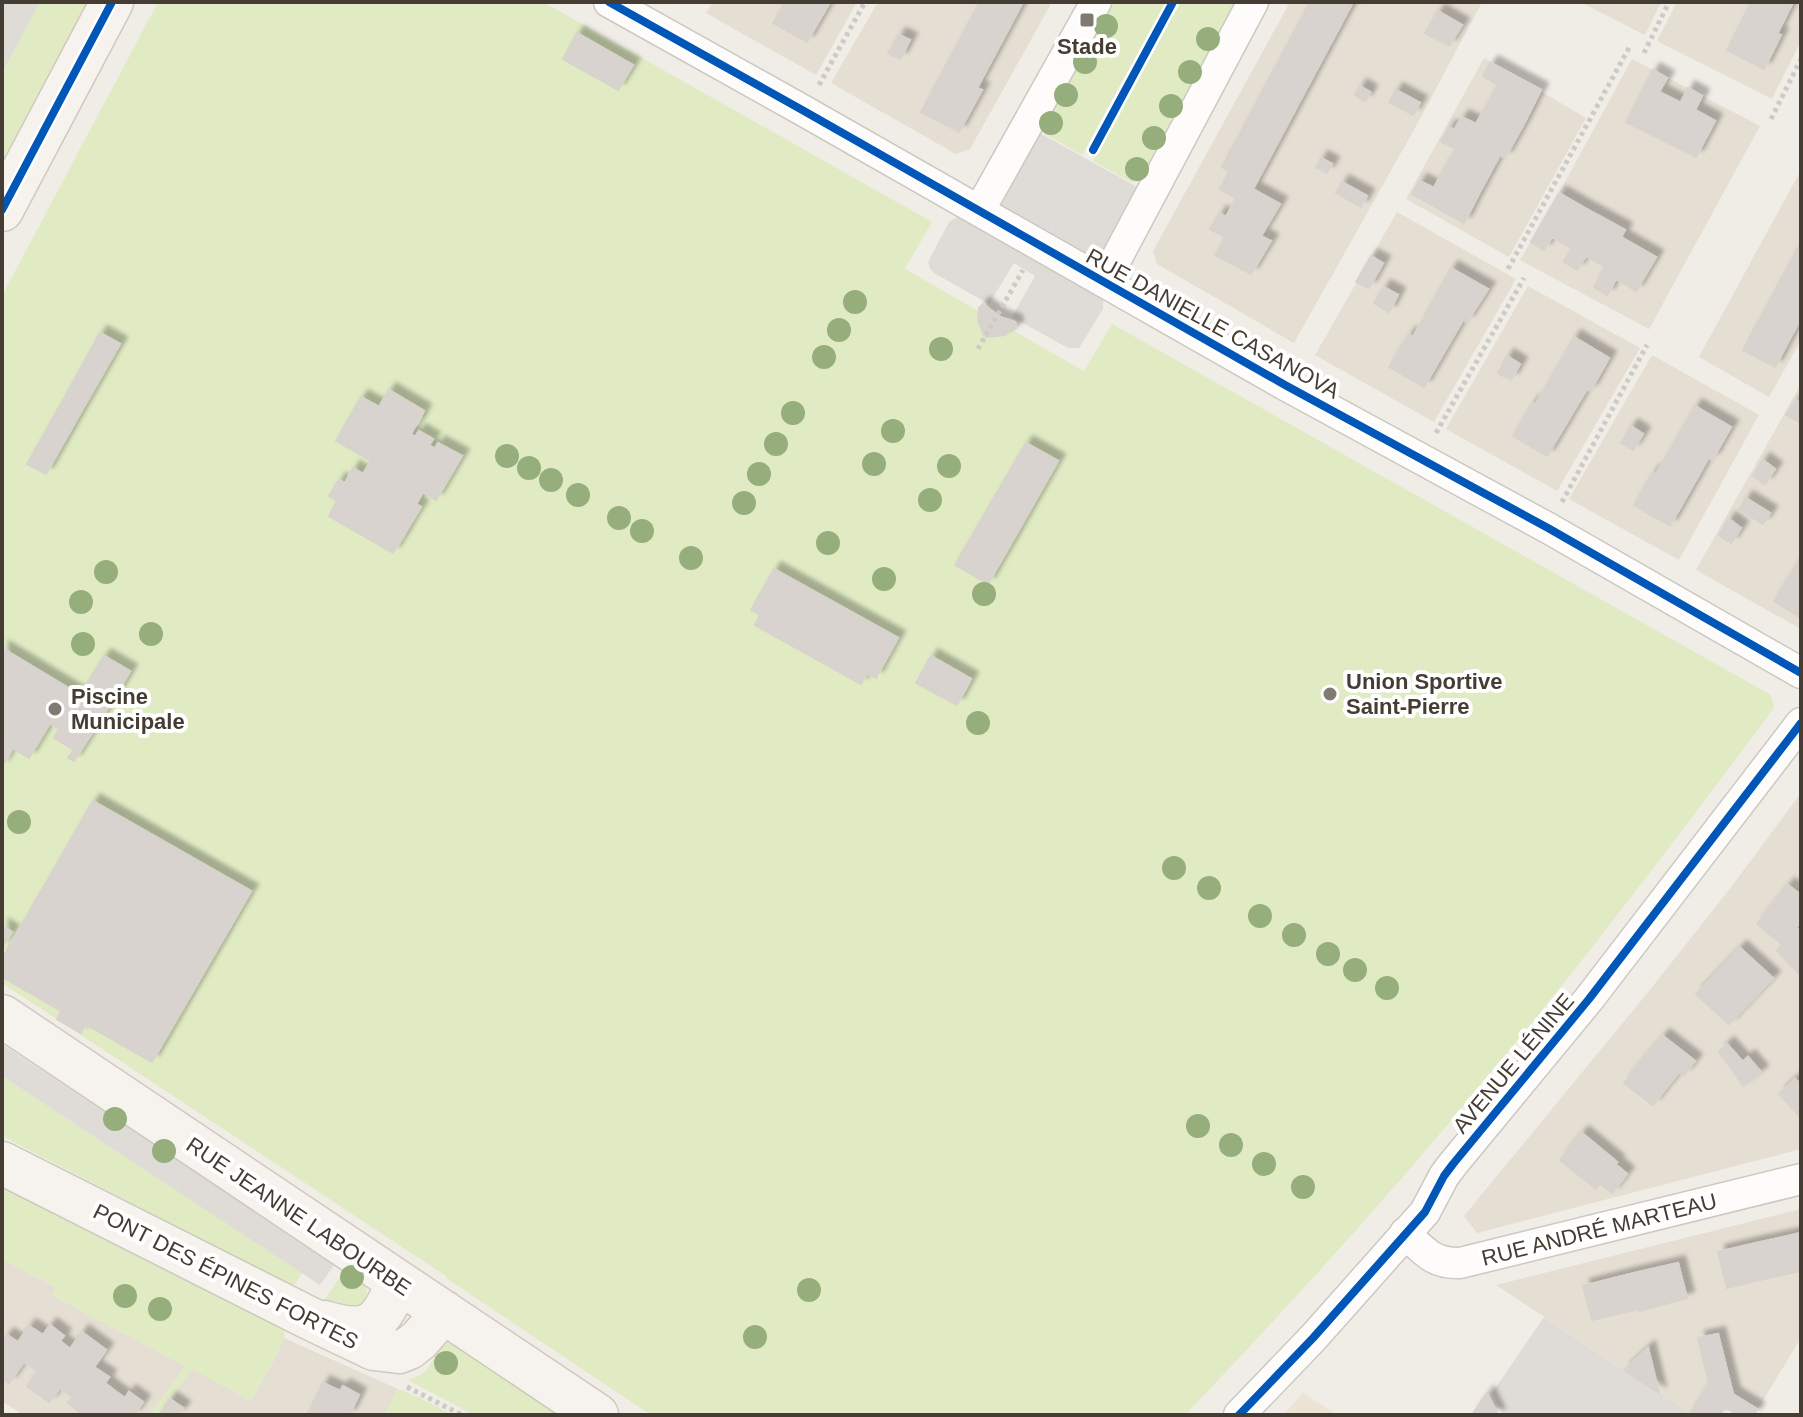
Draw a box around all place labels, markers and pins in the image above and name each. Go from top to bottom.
marker: Stade [1078,11,1096,29]
place label: Stade [1057,34,1117,59]
place label: Union Sportive Saint-Pierre [1346,669,1502,719]
place label: Piscine Municipale [71,684,185,734]
marker: Union Sportive Saint-Pierre [1321,685,1339,703]
marker: Piscine Municipale [46,700,64,718]

